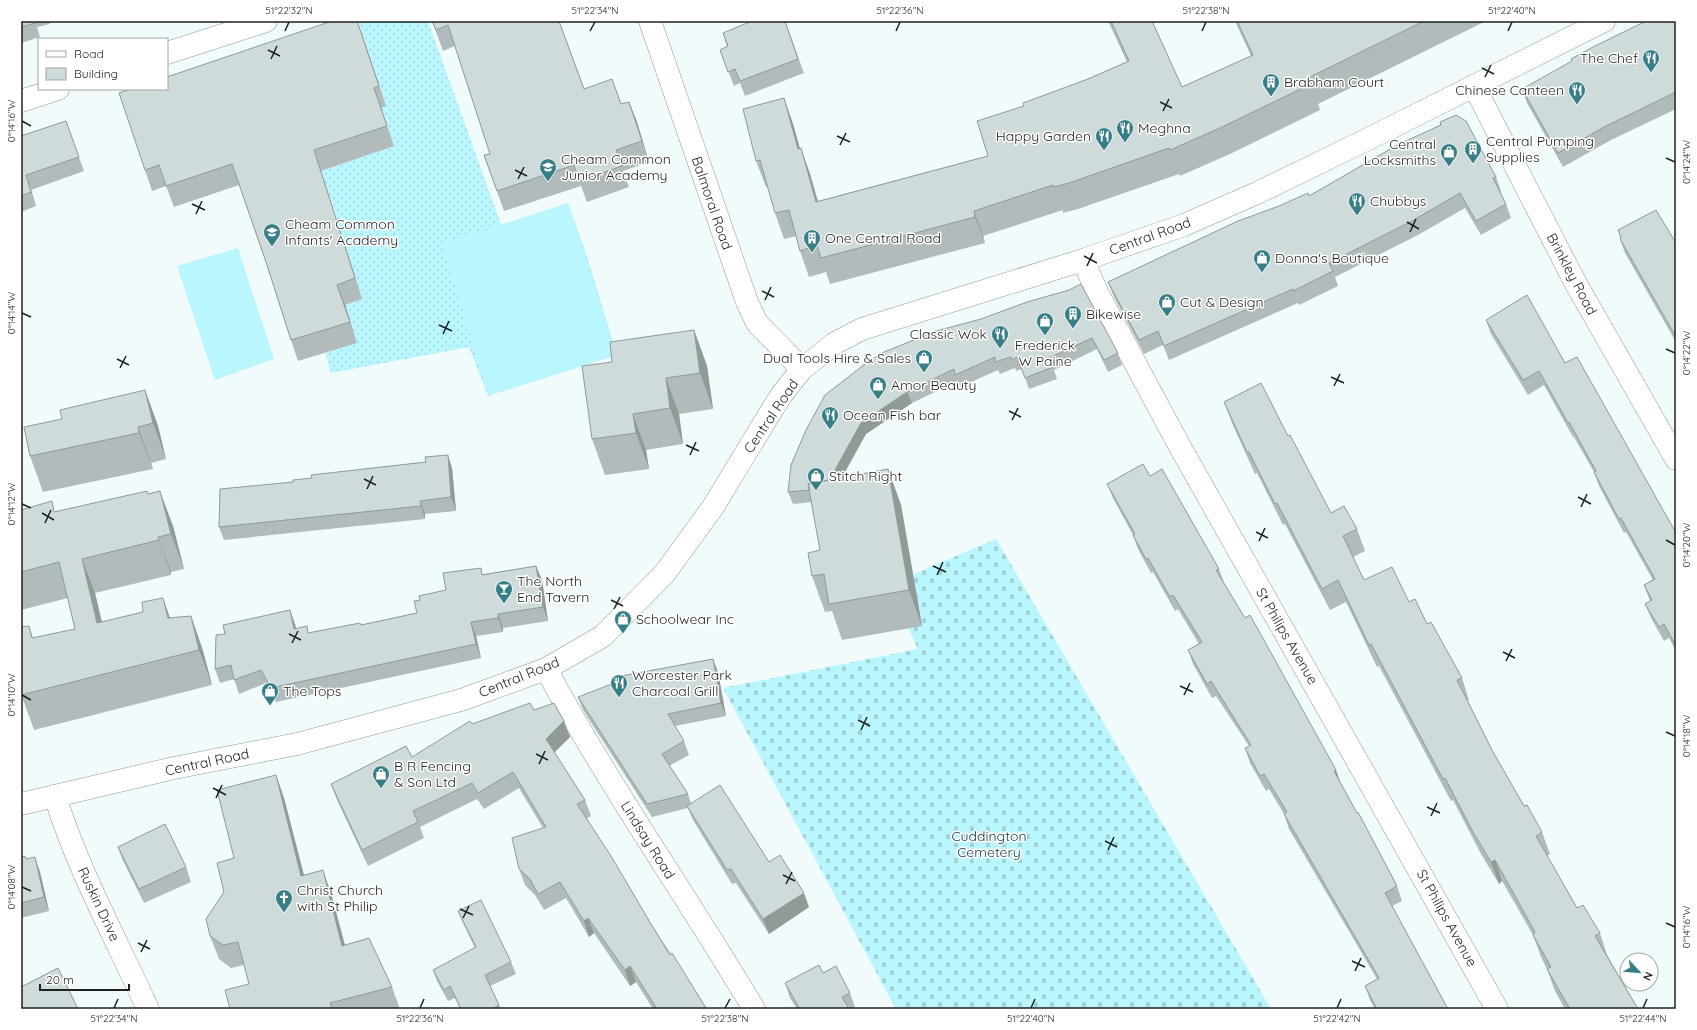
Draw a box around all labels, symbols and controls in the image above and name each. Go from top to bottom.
text: 51°22'32"N [265,4,313,17]
text: 51°22'34"N [571,4,619,17]
text: 51°22'36"N [876,4,924,17]
text: 51°22'38"N [1182,4,1230,17]
text: 51°22'40"N [1488,4,1536,17]
legend [38,38,168,90]
text: Road [74,46,104,61]
restaurant icon: The Chef [1641,48,1661,73]
place label: The Chef [1580,49,1638,67]
text: Building [74,66,118,81]
building icon: Brabham Court [1261,72,1281,97]
place label: Brabham Court [1284,73,1384,91]
restaurant icon: Chinese Canteen [1567,80,1587,105]
place label: Chinese Canteen [1455,81,1564,99]
text: 0°14'16"W [5,99,18,142]
restaurant icon: Meghna [1115,118,1135,143]
place label: Meghna [1138,119,1191,137]
restaurant icon: Happy Garden [1094,126,1114,151]
place label: Happy Garden [996,127,1091,145]
place label: Central Pumping Supplies [1486,132,1594,166]
place label: Central Locksmiths [1364,135,1436,169]
building icon: Central Pumping Supplies [1463,139,1483,164]
text: 0°14'24"W [1680,140,1693,184]
shop icon: Central Locksmiths [1439,142,1459,167]
place label: Cheam Common Junior Academy [561,150,671,184]
street label: Balmoral Road [688,154,736,252]
school or university icon: Cheam Common Junior Academy [538,157,558,182]
restaurant icon: Chubbys [1347,191,1367,216]
place label: Chubbys [1370,192,1426,210]
street label: Central Road [1107,213,1193,259]
place label: Cheam Common Infants' Academy [285,215,398,249]
school or university icon: Cheam Common Infants' Academy [262,222,282,247]
building icon: One Central Road [802,228,822,253]
place label: One Central Road [825,229,941,247]
street label: Brinkley Road [1543,230,1601,318]
shop icon: Donna's Boutique [1252,248,1272,273]
place label: Donna's Boutique [1275,249,1389,267]
text: 0°14'14"W [5,292,18,334]
shop icon: Cut & Design [1157,292,1177,317]
place label: Cut & Design [1180,293,1263,311]
building icon: Bikewise [1063,304,1083,329]
place label: Bikewise [1086,305,1141,323]
shop icon: Frederick W Paine [1035,311,1055,336]
restaurant icon: Classic Wok [990,324,1010,349]
place label: Classic Wok [910,325,987,343]
text: 0°14'22"W [1680,330,1693,375]
place label: Frederick W Paine [1015,336,1075,370]
shop icon: Dual Tools Hire & Sales [914,348,934,373]
place label: Dual Tools Hire & Sales [763,349,911,367]
shop icon: Amor Beauty [868,375,888,400]
street label: Central Road [740,376,802,456]
place label: Amor Beauty [891,376,977,394]
restaurant icon: Ocean Fish bar [820,405,840,430]
place label: Ocean Fish bar [843,406,942,424]
shop icon: Stitch Right [806,466,826,491]
place label: Stitch Right [829,467,902,485]
text: 0°14'12"W [5,482,18,525]
text: 0°14'20"W [1680,522,1693,568]
place label: The North End Tavern [517,572,589,606]
bar icon: The North End Tavern [494,579,514,604]
street label: St Philips Avenue [1252,584,1322,688]
shop icon: Schoolwear Inc [613,609,633,634]
place label: Schoolwear Inc [636,610,734,628]
street label: Central Road [476,653,562,701]
place label: Worcester Park Charcoal Grill [632,666,732,700]
text: 0°14'10"W [5,673,18,717]
restaurant icon: Worcester Park Charcoal Grill [609,673,629,698]
shop icon: The Tops [260,681,280,706]
place label: The Tops [283,682,341,700]
text: 0°14'18"W [1680,714,1693,757]
street label: Central Road [163,744,251,780]
place label: B R Fencing & Son Ltd [394,757,471,791]
shop icon: B R Fencing & Son Ltd [371,764,391,789]
street label: Lindsay Road [617,798,679,882]
park label: Cuddington Cemetery [951,827,1027,861]
text: 0°14'08"W [5,864,18,909]
street label: Ruskin Drive [74,864,124,944]
street label: St Philips Avenue [1413,866,1481,970]
place label: Christ Church with St Philip [297,881,383,915]
church icon: Christ Church with St Philip [274,888,294,913]
text: 0°14'16"W [1680,905,1693,948]
north arrow [1619,952,1659,992]
scale bar [40,966,129,992]
text: N [1640,970,1656,983]
text: 20 m [46,972,74,987]
text: 51°22'34"N [90,1012,138,1025]
text: 51°22'36"N [396,1012,444,1025]
text: 51°22'38"N [701,1012,749,1025]
text: 51°22'40"N [1007,1012,1055,1025]
text: 51°22'42"N [1313,1012,1361,1025]
text: 51°22'44"N [1619,1012,1667,1025]

